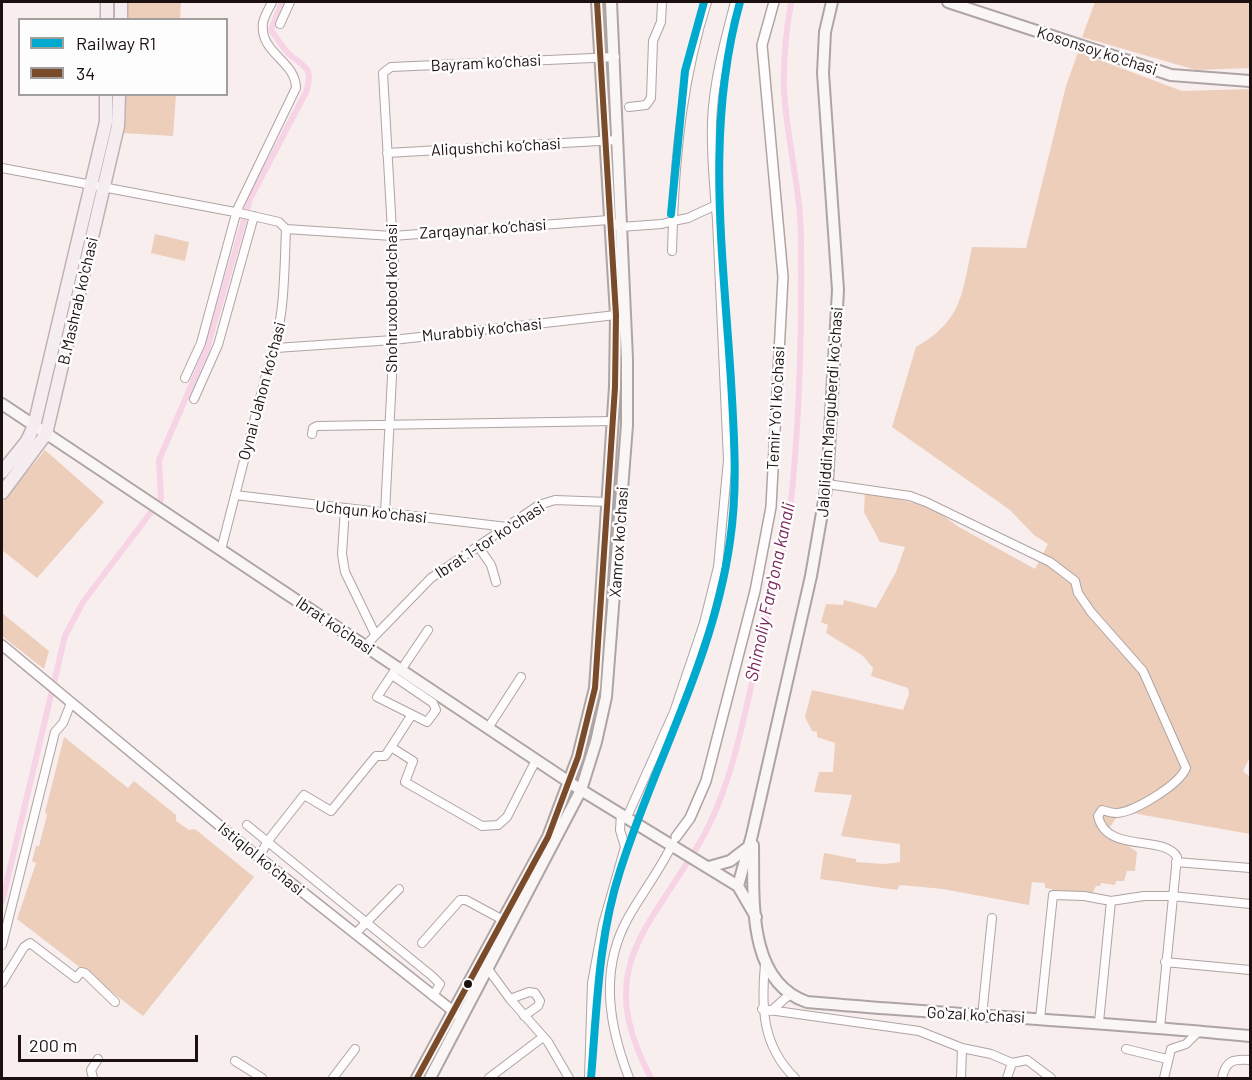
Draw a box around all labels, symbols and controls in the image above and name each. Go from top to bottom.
legend [18,18,228,96]
street label: Kosonsoy koʻchasi [1034,22,1160,80]
text: Railway R1 [76,32,156,54]
street label: Bayram ko‘chasi [430,51,542,75]
text: 34 [76,62,95,84]
street label: Aliqushchi ko‘chasi [431,134,561,160]
street label: Zarqaynar ko‘chasi [419,215,547,243]
street label: Shohruxobod ko'chasi [382,223,402,373]
street label: B.Mashrab ko'chasi [54,235,102,367]
street label: Jaloliddin Manguberdi koʻchasi [813,306,847,518]
street label: Murabbiy ko‘chasi [421,314,543,346]
street label: Oynai Jahon ko‘chasi [234,320,290,462]
street label: Temir Yoʻl koʻchasi [763,345,789,471]
street label: Xamrox koʻchasi [606,486,632,598]
street label: Uchqun koʻchasi [314,497,428,527]
street label: Ibrat 1-tor koʻchasi [432,497,548,583]
water label: Shimoliy Fargʻona kanali [740,501,800,683]
street label: Ibrat ko'chasi [292,593,378,659]
street label: Istiqlol koʻchasi [214,818,308,900]
unlabelled marker [462,978,474,990]
street label: Goʻzal koʻchasi [926,1003,1026,1027]
scale bar [21,1023,201,1061]
text: 200 m [29,1034,77,1056]

